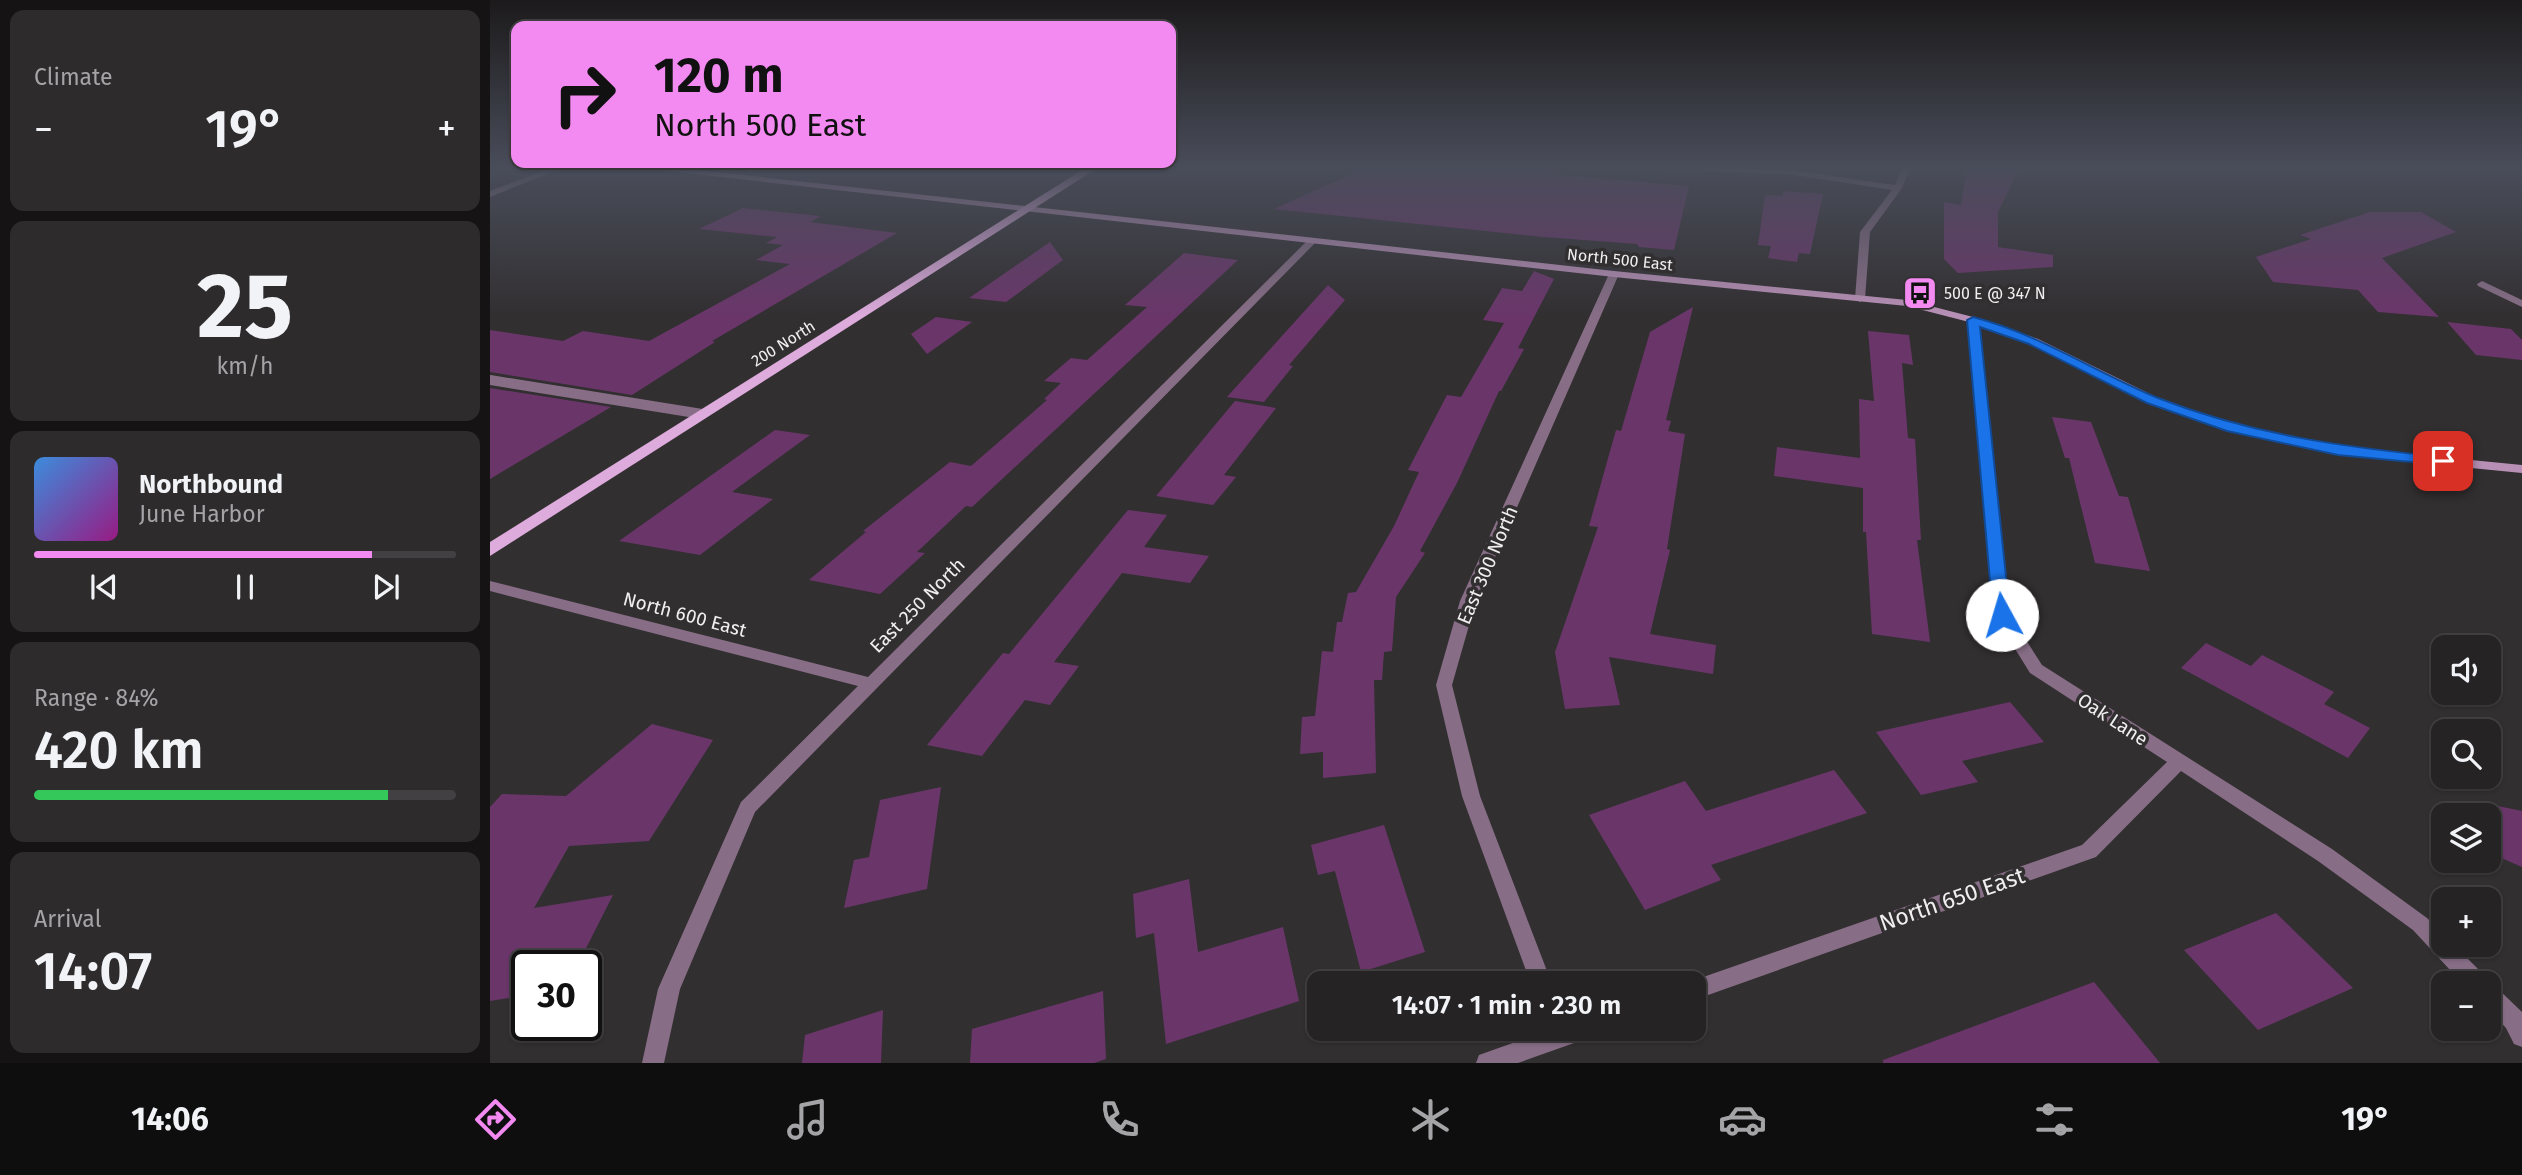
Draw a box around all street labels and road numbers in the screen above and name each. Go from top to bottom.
street label: North 500 East [1566,245,1674,275]
street label: 200 North [748,316,819,370]
street label: East 300 North [1452,503,1523,628]
street label: East 250 North [865,553,970,658]
street label: North 600 East [621,587,749,642]
street label: Oak Lane [2073,688,2152,751]
street label: North 650 East [1876,861,2029,937]

